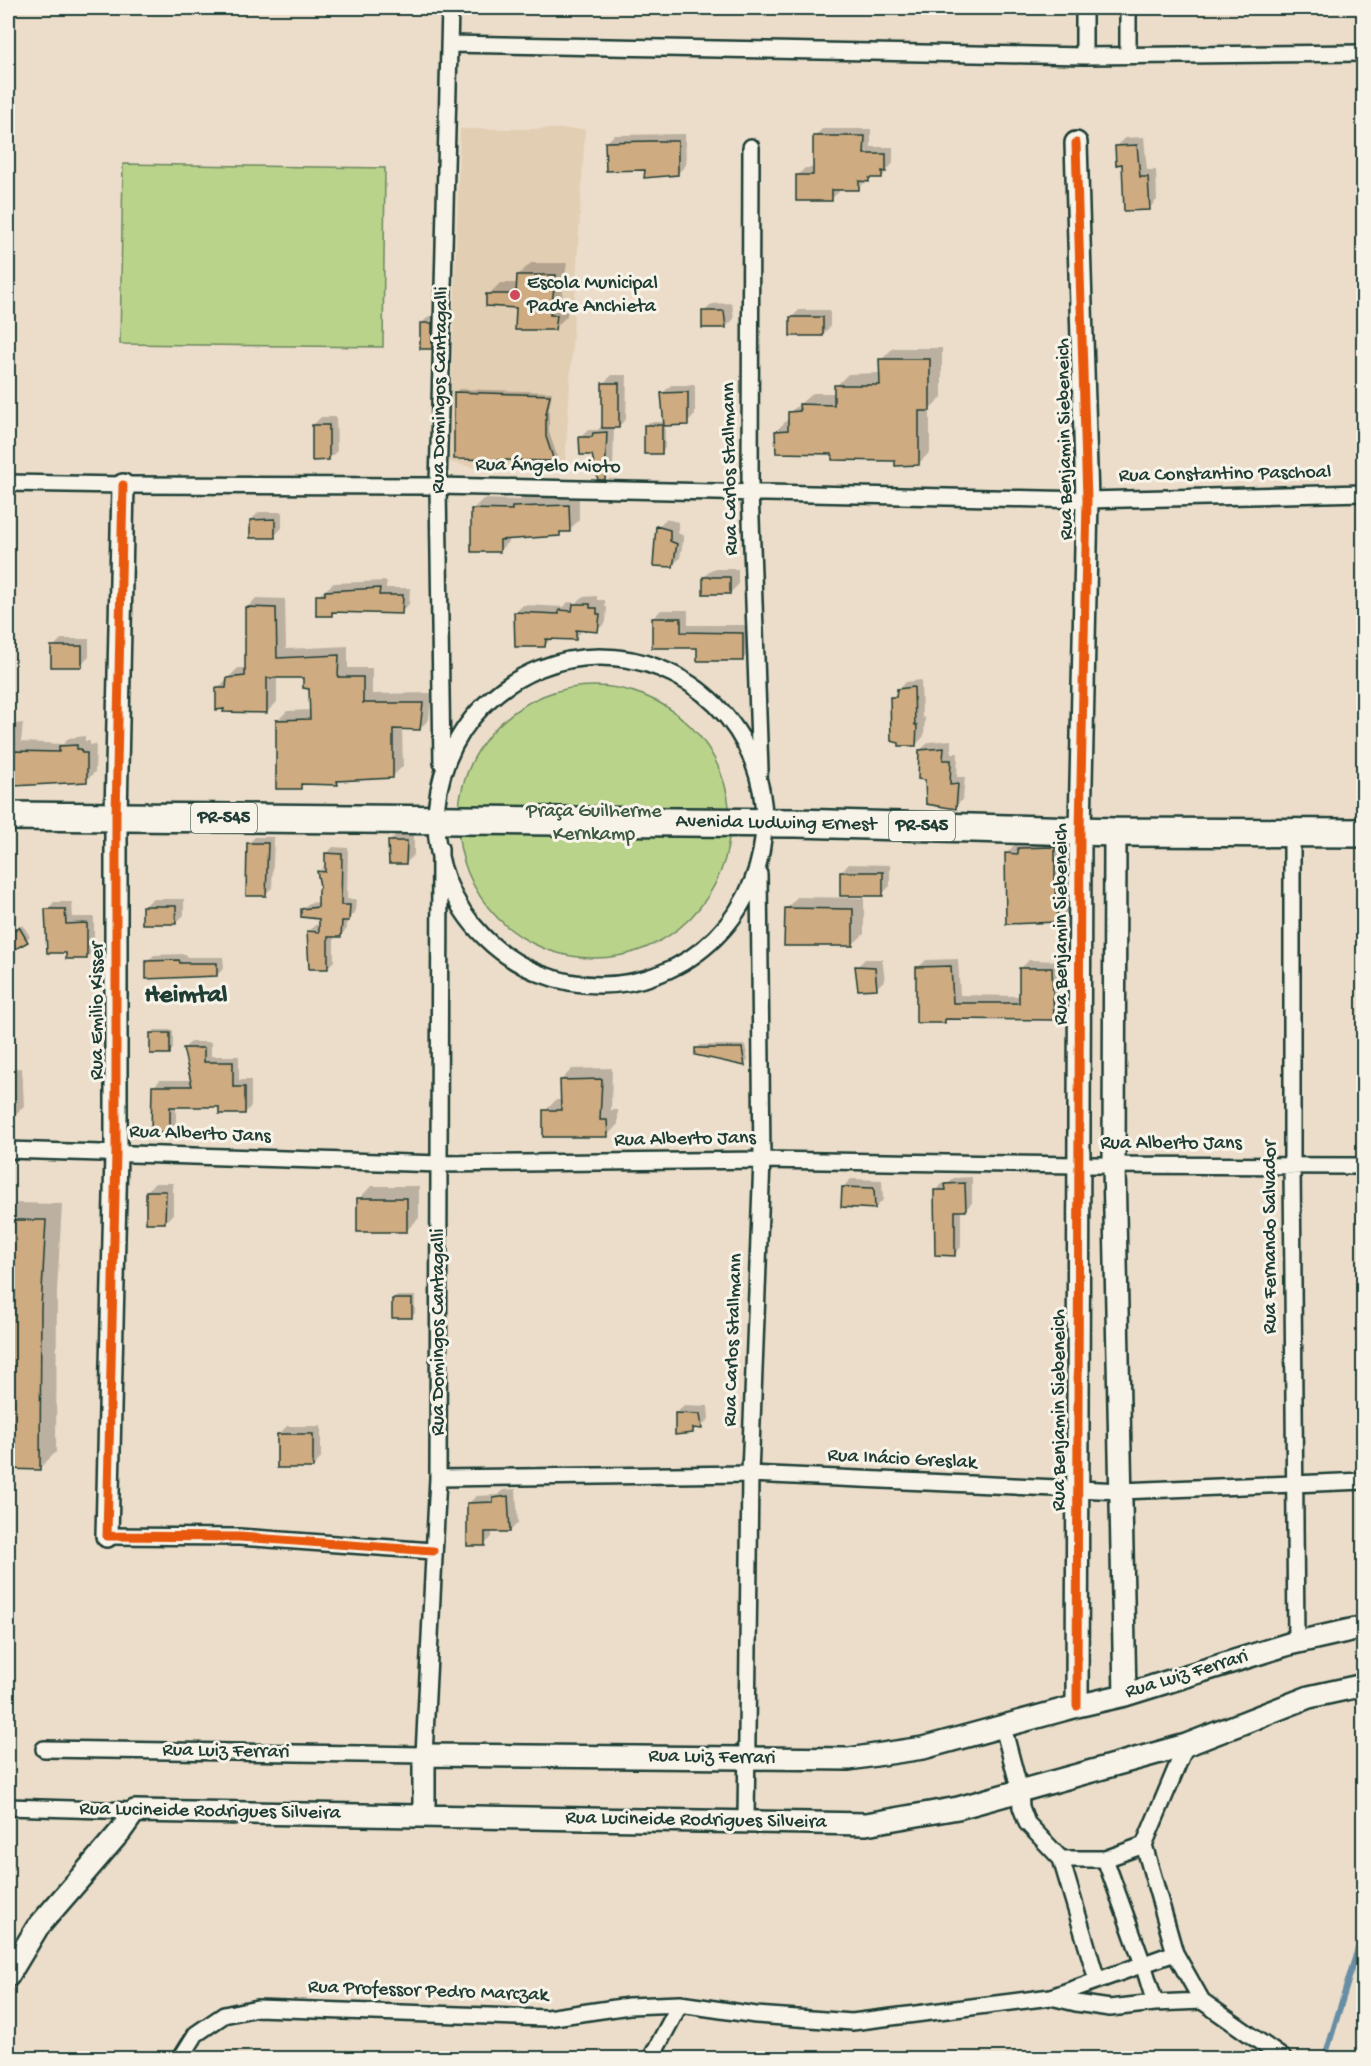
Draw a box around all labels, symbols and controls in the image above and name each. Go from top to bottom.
place label: Escola Municipal Padre Anchieta [526,273,658,319]
street label: Rua Domingos Cantagalli [428,286,454,494]
marker: Escola Municipal Padre Anchieta [508,288,522,302]
street label: Rua Benjamin Siebeneich [1053,338,1079,540]
street label: Rua Carlos Stallmann [718,382,744,556]
street label: Rua Ángelo Mioto [475,452,621,480]
street label: Rua Constantino Paschoal [1119,462,1331,488]
park label: Praça Guilherme Kernkamp [525,801,662,847]
road number: PR-545 [191,803,257,833]
street label: Avenida Ludwing Ernest [675,811,879,837]
road number: PR-545 [889,811,955,841]
street label: Rua Benjamin Siebeneich [1051,823,1074,1025]
street label: Rua Emilio Kisser [87,940,110,1080]
district label: Heimtal [144,981,228,1012]
street label: Rua Alberto Jans [129,1121,272,1149]
street label: Rua Alberto Jans [614,1127,757,1153]
street label: Rua Alberto Jans [1100,1133,1242,1156]
street label: Rua Fernando Salvador [1260,1138,1283,1334]
street label: Rua Domingos Cantagalli [428,1228,451,1436]
street label: Rua Carlos Stallmann [719,1253,749,1427]
street label: Rua Benjamin Siebeneich [1049,1309,1072,1511]
street label: Rua Inácio Greslak [827,1445,979,1475]
street label: Rua Luiz Ferrari [1123,1645,1251,1705]
street label: Rua Luiz Ferrari [162,1739,290,1765]
street label: Rua Luiz Ferrari [648,1745,776,1771]
street label: Rua Lucineide Rodrigues Silveira [79,1798,342,1826]
street label: Rua Lucineide Rodrigues Silveira [565,1807,828,1835]
street label: Rua Professor Pedro Marczak [307,1976,551,2008]

